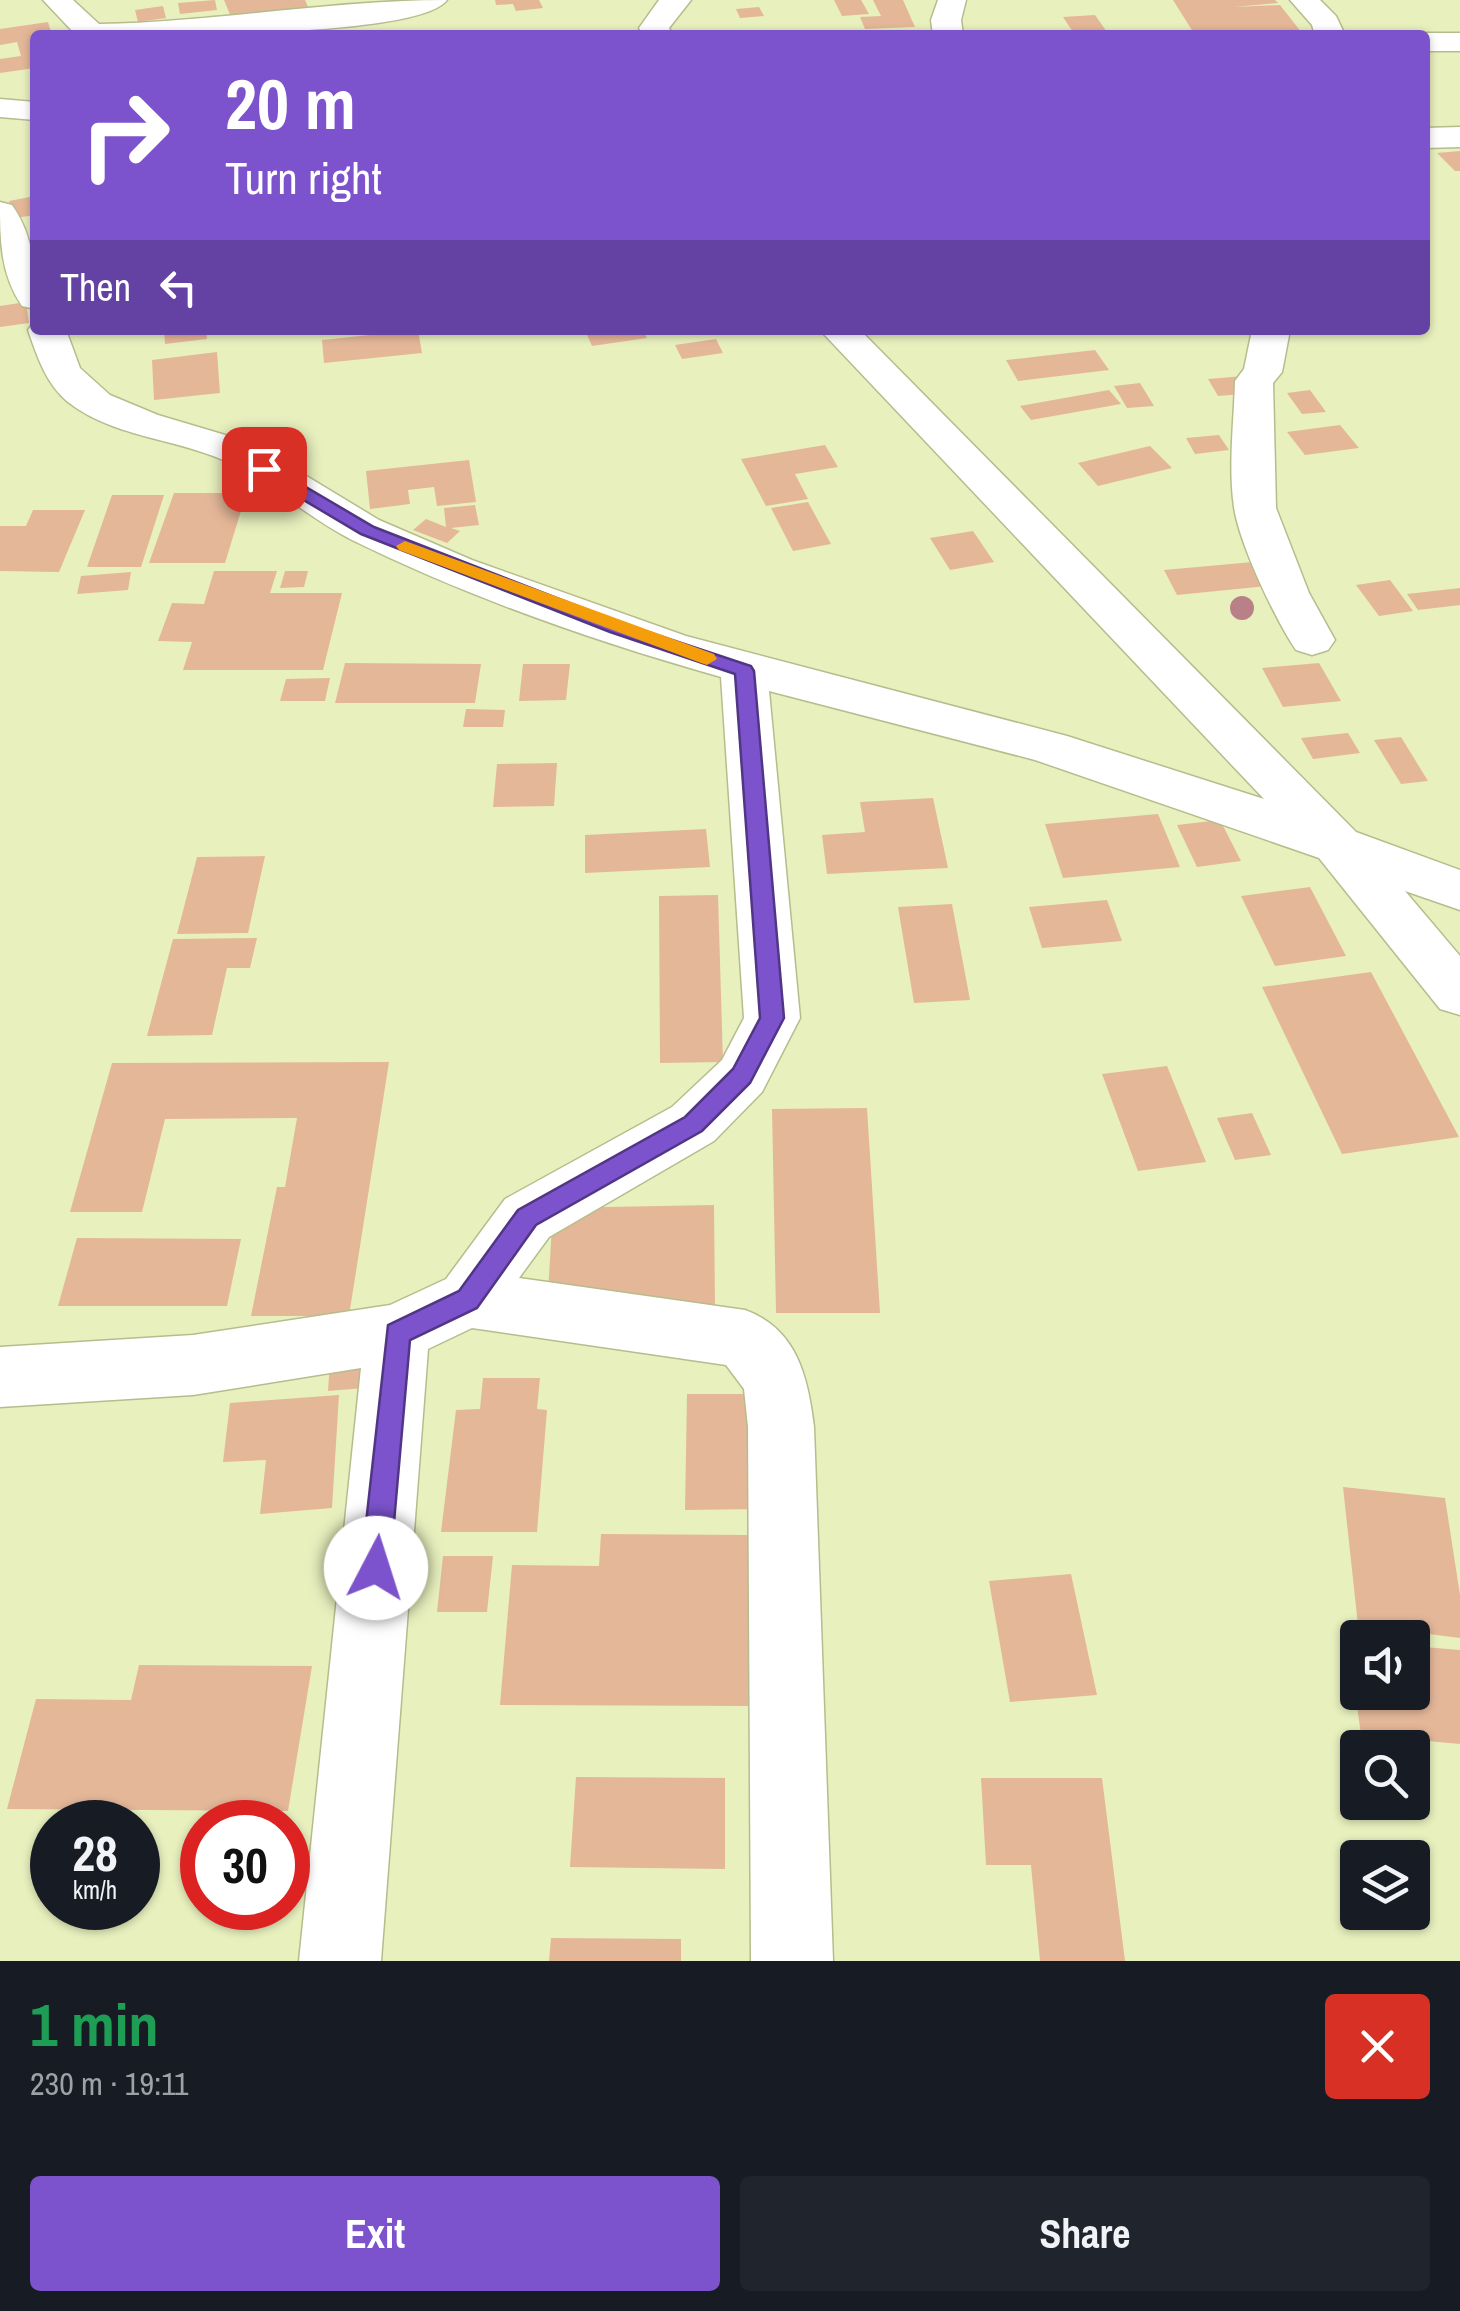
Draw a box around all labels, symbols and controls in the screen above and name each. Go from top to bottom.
text: 20 m [225,57,356,151]
icon: right [60,70,190,200]
text: Turn right [225,147,382,208]
icon: left [151,260,206,315]
text: Then [60,262,131,313]
pin [222,427,307,512]
icon: arrive [237,442,292,497]
position arrow [324,1516,428,1620]
map controls [1340,1620,1430,1930]
button: sound [1340,1620,1430,1710]
button: search [1340,1730,1430,1820]
speed limit sign: 30 [180,1800,310,1930]
text: 28 [72,1819,118,1887]
button: layers [1340,1840,1430,1930]
text: km/h [73,1873,117,1907]
text: 1 min [30,1984,159,2065]
button: close [1325,1994,1430,2099]
text: 230 m · 19:11 [30,2062,189,2105]
button: Exit [30,2176,720,2291]
button: Share [740,2176,1430,2291]

